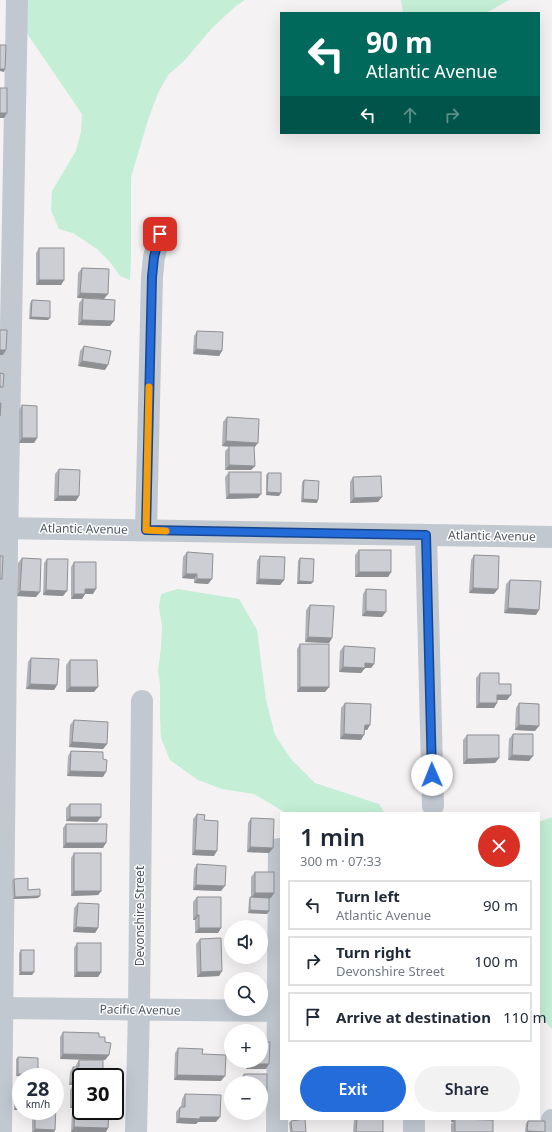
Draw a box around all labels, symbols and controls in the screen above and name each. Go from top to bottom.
text: 90 m [366,23,433,61]
icon: left [300,28,352,80]
text: Atlantic Avenue [366,59,498,83]
icon: left [357,104,379,126]
icon: ahead [399,104,421,126]
icon: right [441,104,463,126]
pin [143,217,177,251]
icon: arrive [149,223,171,245]
street label: Atlantic Avenue [40,519,128,538]
street label: Atlantic Avenue [448,526,536,545]
position arrow [411,754,453,796]
text: 1 min [300,820,365,853]
button: close [478,825,520,867]
text: 300 m · 07:33 [300,852,381,870]
street label: Devonshire Street [131,865,148,966]
text: Turn left [336,886,400,906]
icon: left [302,894,324,916]
text: 90 m [483,895,518,915]
text: Atlantic Avenue [336,906,431,924]
map controls [224,920,268,1120]
button: sound [224,920,268,964]
text: Turn right [336,942,411,962]
icon: right [302,950,324,972]
text: 100 m [474,951,518,971]
text: Devonshire Street [336,962,445,980]
button: search [224,972,268,1016]
street label: Pacific Avenue [99,1000,181,1019]
icon: arrive [302,1006,324,1028]
text: Arrive at destination [336,1007,491,1027]
text: 110 m [503,1007,547,1027]
button: + [224,1024,268,1068]
button: Exit [300,1066,406,1112]
button: Share [414,1066,520,1112]
speed limit sign: 30 [72,1068,124,1120]
text: 28 [27,1075,49,1102]
button: − [224,1076,268,1120]
text: km/h [26,1097,50,1111]

